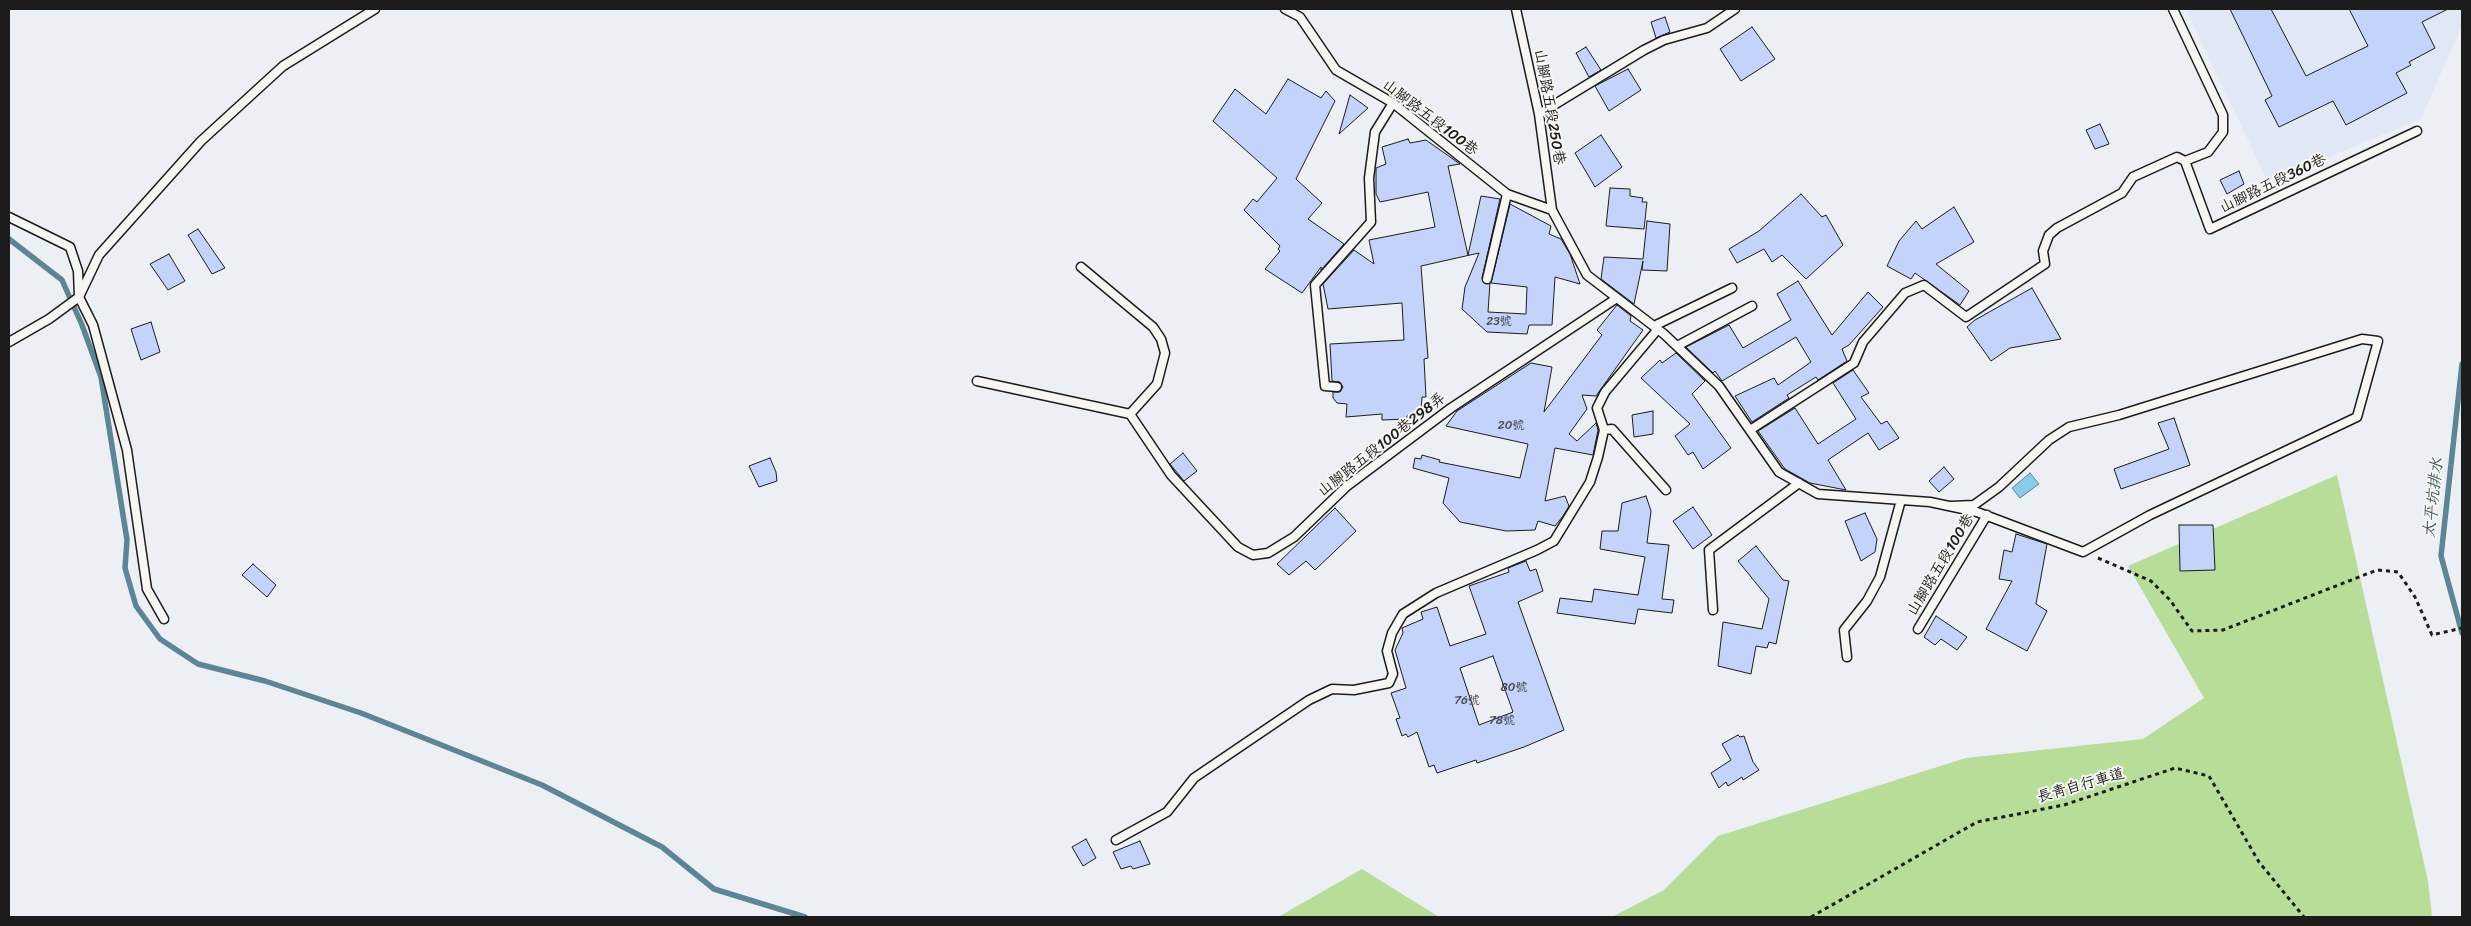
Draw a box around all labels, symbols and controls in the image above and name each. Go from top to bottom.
street label: 山腳路五段250巷 [1530,48,1568,166]
street label: 山腳路五段100巷 [1379,76,1481,160]
street label: 山腳路五段360巷 [2217,150,2329,218]
house number: 23號 [1486,315,1512,329]
street label: 山腳路五段100巷298弄 [1314,389,1450,501]
house number: 20號 [1498,419,1524,433]
water label: 太平坑排水 [2420,457,2448,539]
street label: 山腳路五段100巷 [1904,511,1978,619]
house number: 80號 [1501,681,1527,695]
house number: 76號 [1454,694,1480,708]
house number: 78號 [1489,714,1515,728]
street label: 長青自行車道 [2035,765,2127,807]

